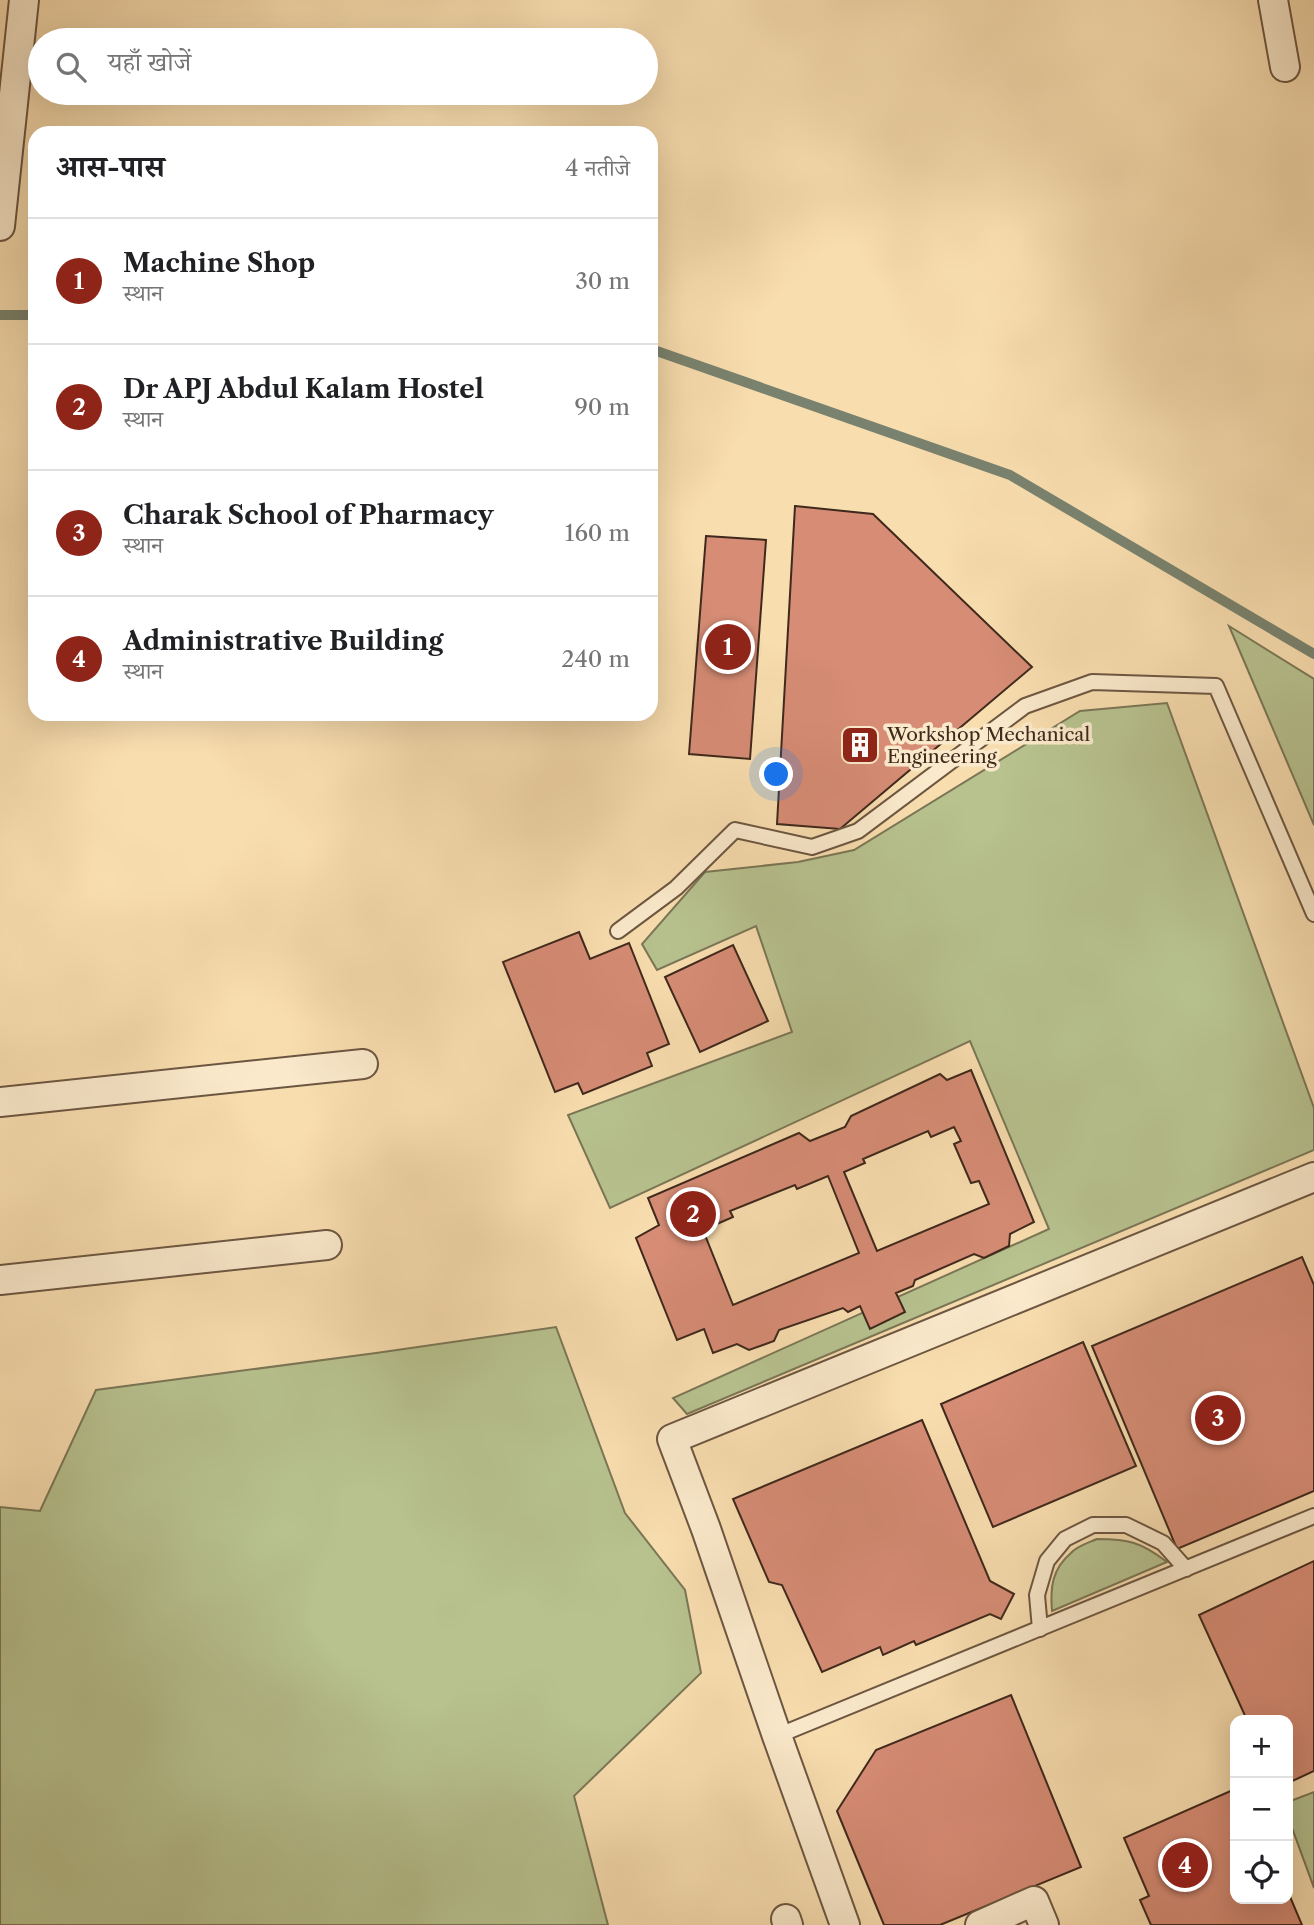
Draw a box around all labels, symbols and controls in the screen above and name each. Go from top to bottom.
search box [28,28,658,105]
text: यहाँ खोजें [108,46,191,78]
icon: search [52,48,90,86]
text: आस-पास [56,148,165,185]
text: 4 नतीजे [565,154,630,182]
text: Machine Shop [123,247,315,279]
text: 1 [74,267,84,295]
text: 30 m [575,267,630,295]
text: स्थान [123,279,163,307]
text: Dr APJ Abdul Kalam Hostel [123,373,484,405]
text: 2 [72,393,86,421]
text: 90 m [574,393,630,421]
text: स्थान [123,405,163,433]
text: Charak School of Pharmacy [123,499,494,531]
text: 3 [73,519,86,547]
text: 160 m [565,519,630,547]
text: स्थान [123,531,163,559]
pin: 1 [705,621,751,673]
text: Administrative Building [123,625,444,657]
text: 4 [72,645,86,673]
text: 240 m [561,645,630,673]
text: स्थान [123,657,163,685]
place label: Workshop Mechanical Engineering [886,723,1090,768]
building icon: Workshop Mechanical Engineering [839,724,881,766]
your location [759,757,793,791]
pin: 2 [670,1188,716,1240]
pin: 3 [1195,1392,1241,1444]
map controls [1230,1715,1293,1904]
button: + [1230,1715,1293,1778]
button: − [1230,1778,1293,1841]
pin: 4 [1162,1839,1208,1891]
button: locate [1230,1841,1293,1904]

